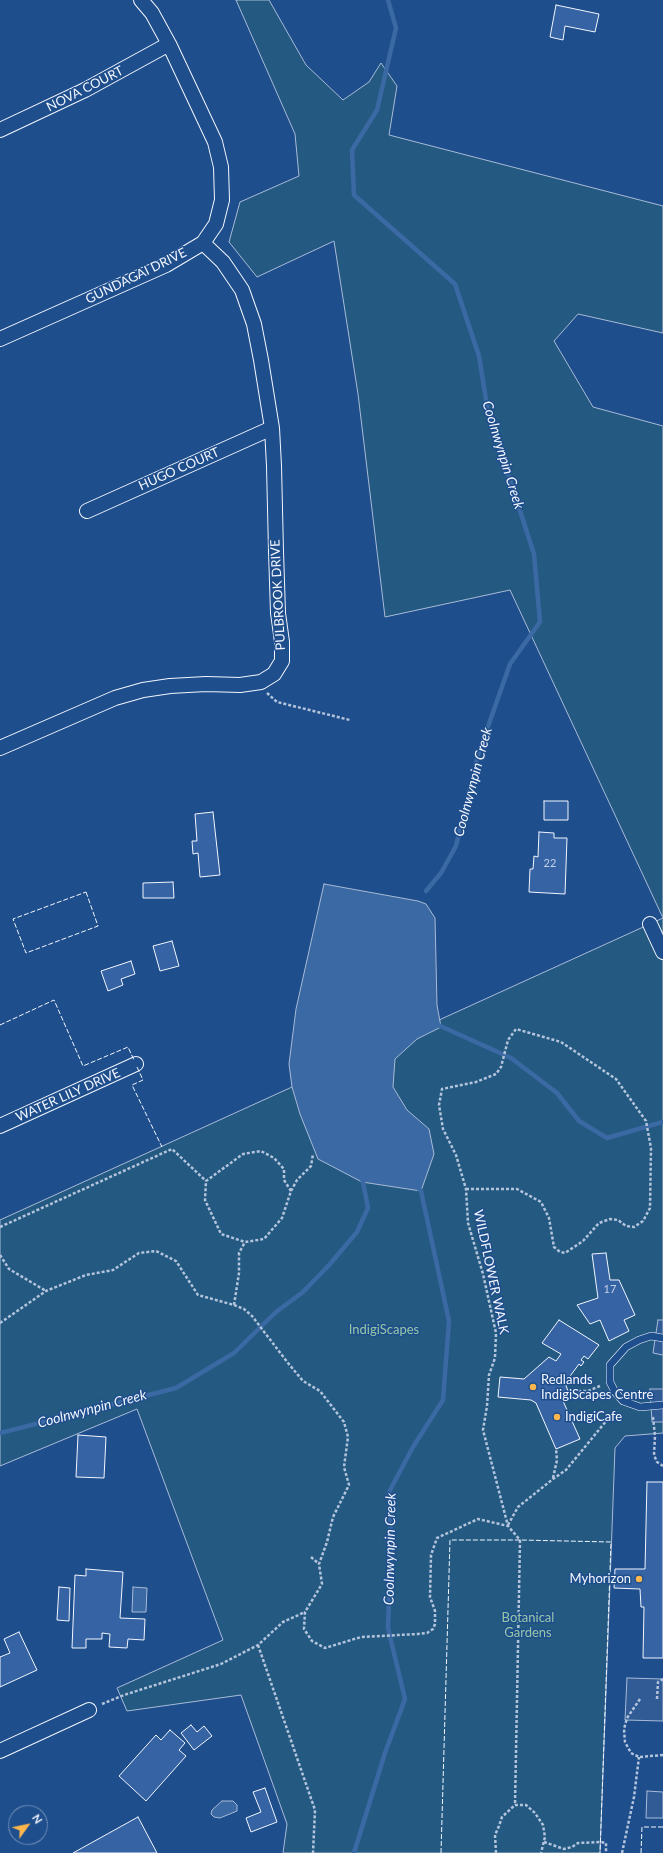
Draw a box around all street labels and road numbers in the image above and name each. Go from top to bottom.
street label: NOVA COURT [44,63,126,115]
street label: GUNDAGAI DRIVE [83,245,189,307]
street label: HUGO COURT [136,444,222,494]
street label: PULBROOK DRIVE [267,539,289,651]
street label: WATER LILY DRIVE [13,1065,123,1125]
street label: WILDFLOWER WALK [470,1208,512,1336]

